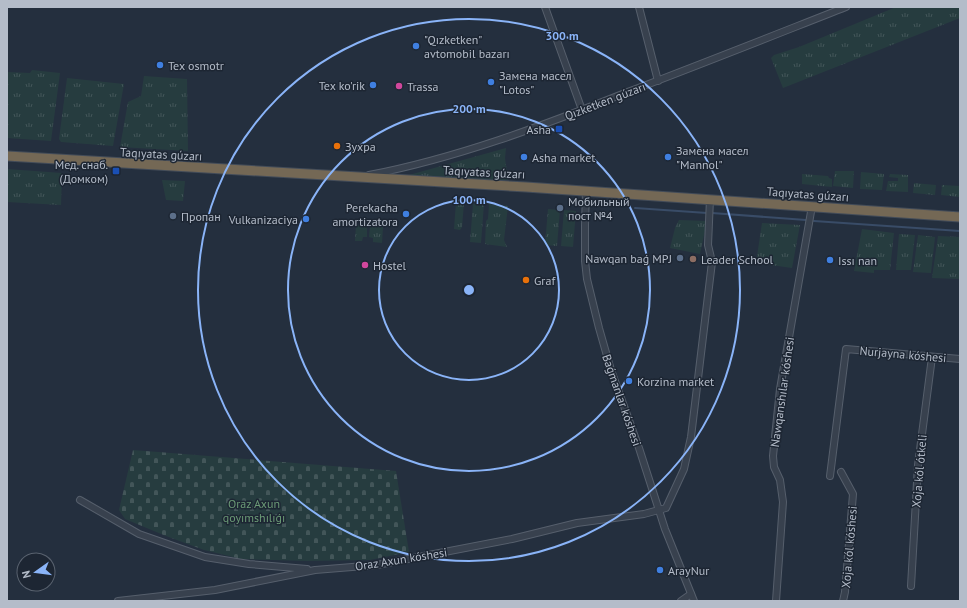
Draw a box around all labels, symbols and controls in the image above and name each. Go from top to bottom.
text: 300 m [545,28,579,43]
place label: "Qızketken" avtomobil bazarı [424,32,510,61]
marker: "Qızketken" avtomobil bazarı [411,41,421,51]
place label: Tex osmotr [168,58,224,73]
marker: Tex osmotr [155,60,165,70]
place label: Замена масел "Lotos" [499,68,572,97]
marker: Замена масел "Lotos" [486,77,496,87]
place label: Tex ko'rik [319,78,365,93]
place label: Trassa [407,79,439,94]
street label: Qızketken gúzarı [562,79,648,123]
marker: Tex ko'rik [368,80,378,90]
marker: Trassa [394,81,404,91]
text: 200 m [452,101,486,116]
place label: Asha [526,122,551,137]
marker: Asha [554,124,564,134]
place label: Зухра [345,139,376,154]
marker: Зухра [332,141,342,151]
place label: Замена масел "Mannol" [676,143,749,172]
street label: Taqıyatas gúzarı [119,144,203,164]
place label: Asha market [532,150,595,165]
marker: Asha market [519,152,529,162]
marker: Замена масел "Mannol" [663,152,673,162]
place label: Мед. снаб. (Домком) [55,157,108,186]
street label: Taqıyatas gúzarı [442,162,526,182]
marker: Мед. снаб. (Домком) [111,166,121,176]
street label: Taqıyatas gúzarı [766,184,850,204]
text: 100 m [452,192,486,207]
place label: Мобильный пост №4 [568,194,629,223]
place label: Perekacha amortizatora [332,200,398,229]
marker: Мобильный пост №4 [555,203,565,213]
place label: Пропан [181,209,221,224]
marker: Perekacha amortizatora [401,209,411,219]
marker: Пропан [168,211,178,221]
place label: Vulkanizaciya [228,212,298,227]
marker: Vulkanizaciya [301,214,311,224]
place label: Nawqan baǵ MPJ [585,251,672,266]
place label: Leader School [701,252,774,267]
marker: Nawqan baǵ MPJ [675,253,685,263]
place label: Issı nan [838,253,877,268]
marker: Leader School [688,254,698,264]
marker: Issı nan [825,255,835,265]
place label: Hostel [373,258,407,273]
marker: Hostel [360,260,370,270]
place label: Graf [534,273,556,288]
marker: Graf [521,275,531,285]
centre of rings [462,283,476,297]
street label: Nawqanshılar kóshesi [767,336,797,448]
street label: Nurjayna kóshesi [859,343,947,365]
street label: Baǵmanlar kóshesi [599,352,645,448]
place label: Korzina market [637,374,714,389]
marker: Korzina market [624,376,634,386]
street label: Xoja kól ótkeli [908,434,930,508]
park label: Oraz Axun qoyımshılıǵı [223,496,285,525]
street label: Xoja kól kóshesi [838,505,860,589]
street label: Oraz Axun kóshesi [354,544,448,574]
north arrow [16,552,56,592]
place label: ArayNur [668,563,709,578]
marker: ArayNur [655,565,665,575]
text: N [19,569,34,580]

